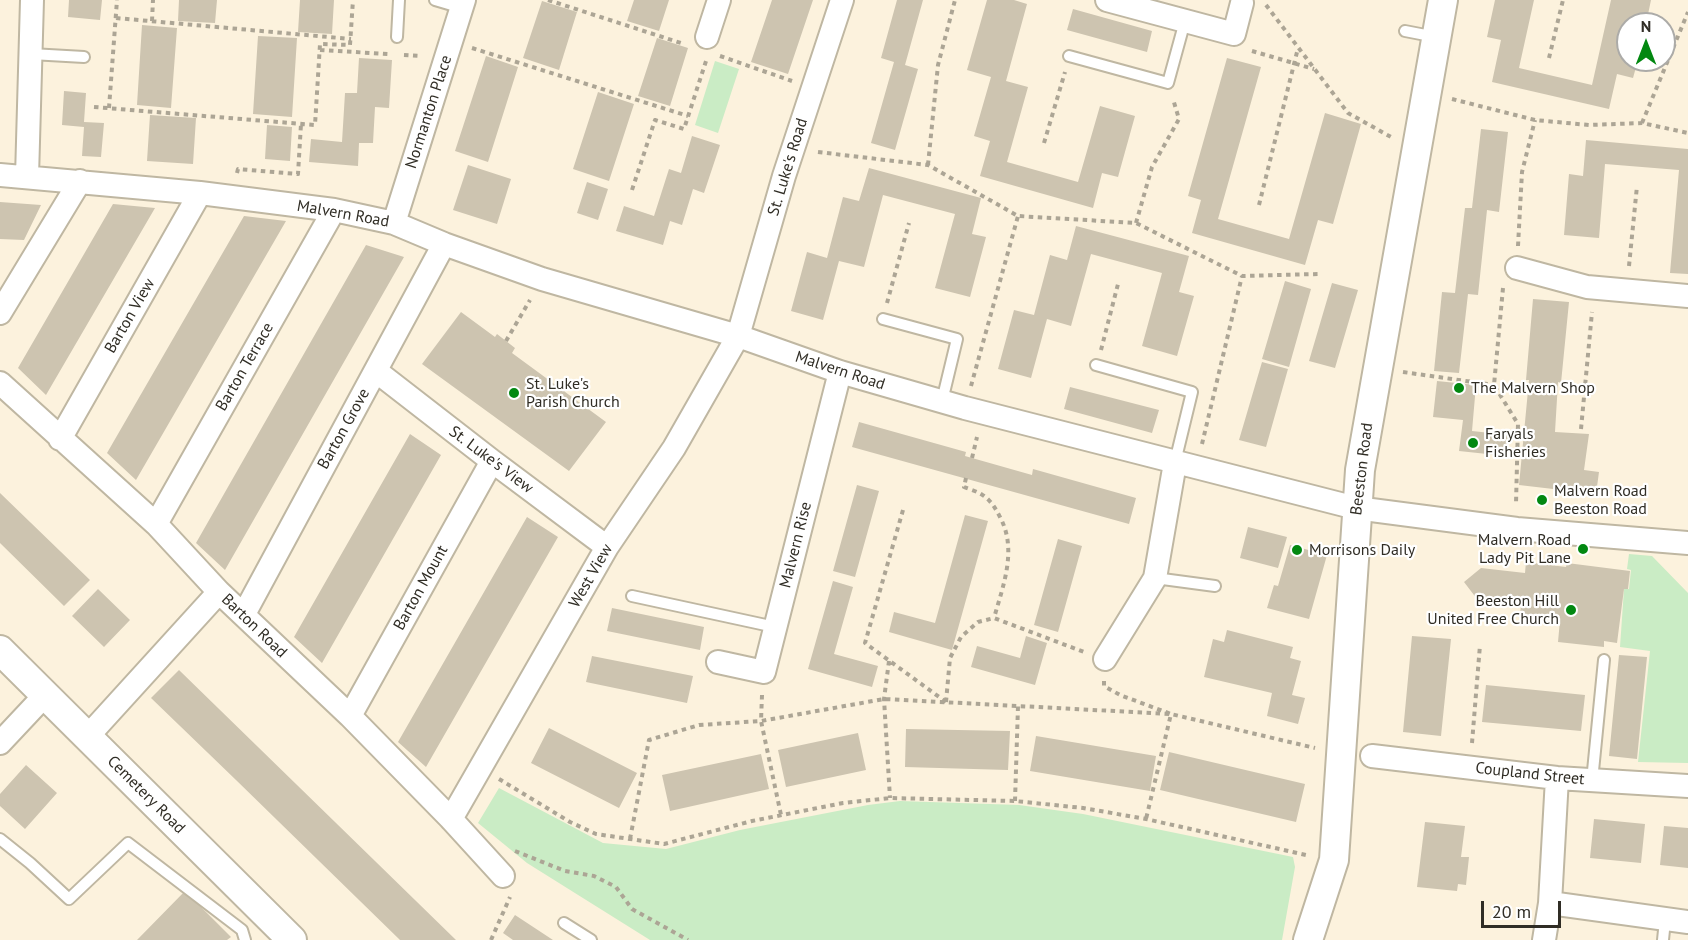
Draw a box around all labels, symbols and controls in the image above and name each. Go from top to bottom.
north arrow [1616,12,1676,72]
text: N [1641,16,1651,36]
street label: Normanton Place [402,53,456,171]
street label: St. Luke's Road [764,116,812,218]
street label: Malvern Road [295,196,391,232]
street label: Barton View [101,275,159,357]
street label: Barton Terrace [212,319,278,415]
street label: Malvern Road [793,347,887,395]
place label: St. Luke's Parish Church [526,374,620,412]
place label: The Malvern Shop [1471,378,1595,398]
marker: The Malvern Shop [1452,381,1466,395]
street label: Barton Grove [314,385,374,473]
marker: St. Luke's Parish Church [507,386,521,400]
street label: St. Luke's View [445,422,537,498]
street label: Beeston Road [1347,422,1377,516]
place label: Faryals Fisheries [1485,424,1546,462]
marker: Faryals Fisheries [1466,436,1480,450]
place label: Malvern Road Beeston Road [1554,481,1647,519]
marker: Malvern Road Beeston Road [1535,493,1549,507]
street label: Malvern Rise [776,500,816,590]
place label: Malvern Road Lady Pit Lane [1478,530,1571,568]
place label: Morrisons Daily [1309,540,1415,560]
street label: West View [565,541,617,611]
street label: Barton Mount [390,542,452,634]
marker: Malvern Road Lady Pit Lane [1576,542,1590,556]
marker: Morrisons Daily [1290,543,1304,557]
street label: Barton Road [217,590,291,662]
place label: Beeston Hill United Free Church [1427,591,1559,629]
marker: Beeston Hill United Free Church [1564,603,1578,617]
street label: Cemetery Road [103,752,189,838]
street label: Coupland Street [1475,759,1585,789]
scale bar [1484,889,1564,927]
text: 20 m [1492,900,1531,923]

